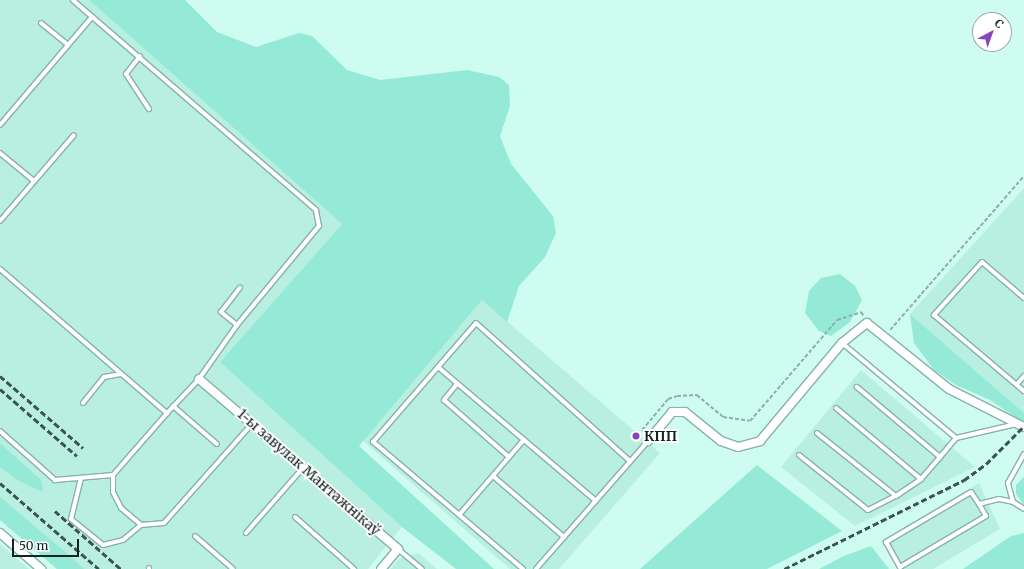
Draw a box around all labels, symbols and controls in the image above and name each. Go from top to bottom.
north arrow [972,12,1012,52]
text: С [992,16,1007,31]
street label: 1-ы завулак Мантажнікаў [234,405,384,539]
place label: КПП [644,428,677,444]
marker: КПП [631,431,641,441]
scale bar [14,531,81,557]
text: 50 m [19,538,48,553]

